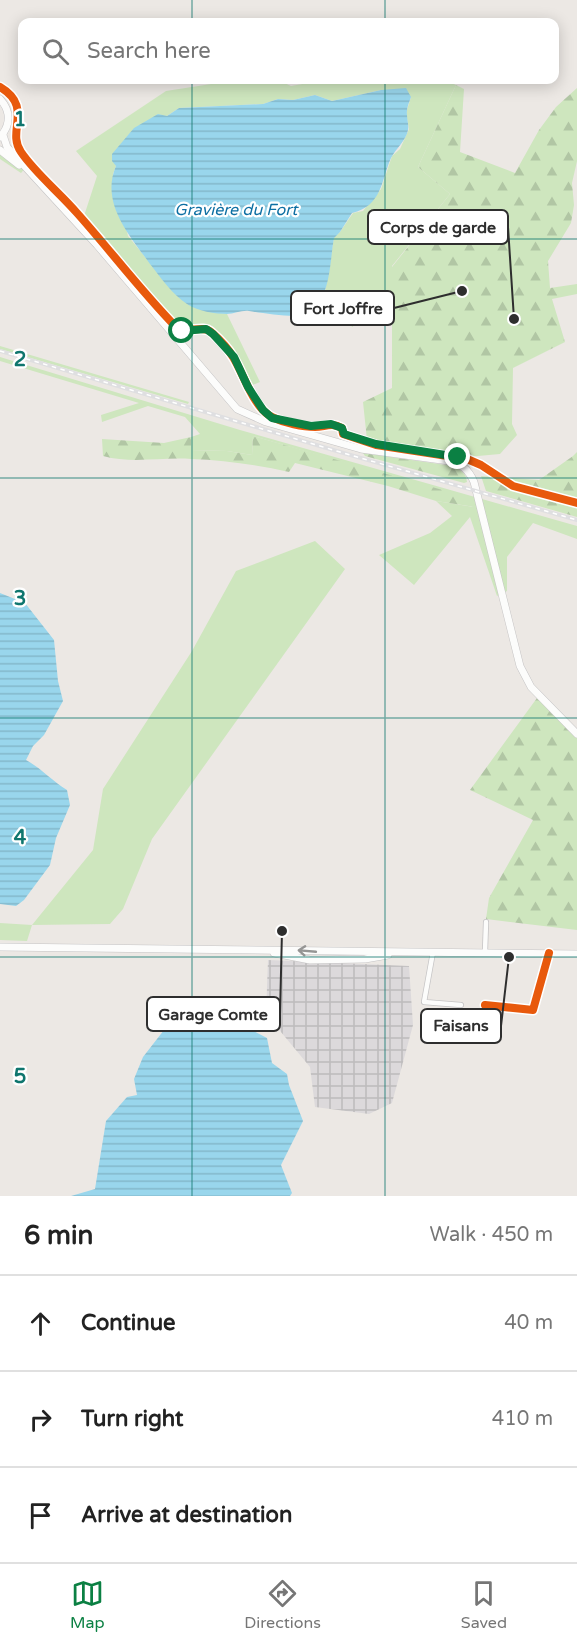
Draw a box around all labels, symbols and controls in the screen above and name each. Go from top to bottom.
search box [18,18,559,84]
icon: search [39,35,72,68]
text: Search here [87,38,211,64]
text: 1 [14,108,26,132]
water label: Gravière du Fort [175,200,299,220]
callout: Corps de garde [368,210,508,244]
text: Corps de garde [380,218,496,238]
callout: Fort Joffre [291,291,394,325]
text: Fort Joffre [303,299,383,319]
route start [168,317,194,343]
text: 2 [14,348,26,372]
route end [444,443,470,469]
text: 3 [14,587,26,611]
text: 4 [14,826,27,850]
one-way arrow [297,945,317,956]
callout: Garage Comte [147,997,280,1031]
text: Garage Comte [158,1005,268,1025]
callout: Faisans [421,1009,501,1043]
text: Faisans [433,1016,489,1036]
text: 5 [14,1065,26,1089]
text: 6 min [24,1220,93,1251]
text: Walk · 450 m [430,1223,553,1247]
icon: ahead [24,1307,57,1340]
text: Continue [81,1310,176,1336]
text: 40 m [504,1311,553,1335]
icon: right [24,1403,57,1436]
text: Turn right [81,1406,183,1432]
text: 410 m [492,1407,553,1431]
icon: arrive [24,1499,57,1532]
text: Arrive at destination [81,1502,292,1528]
tab: Map [70,1577,104,1633]
tab: Directions [244,1577,321,1633]
tab: Saved [461,1577,507,1633]

